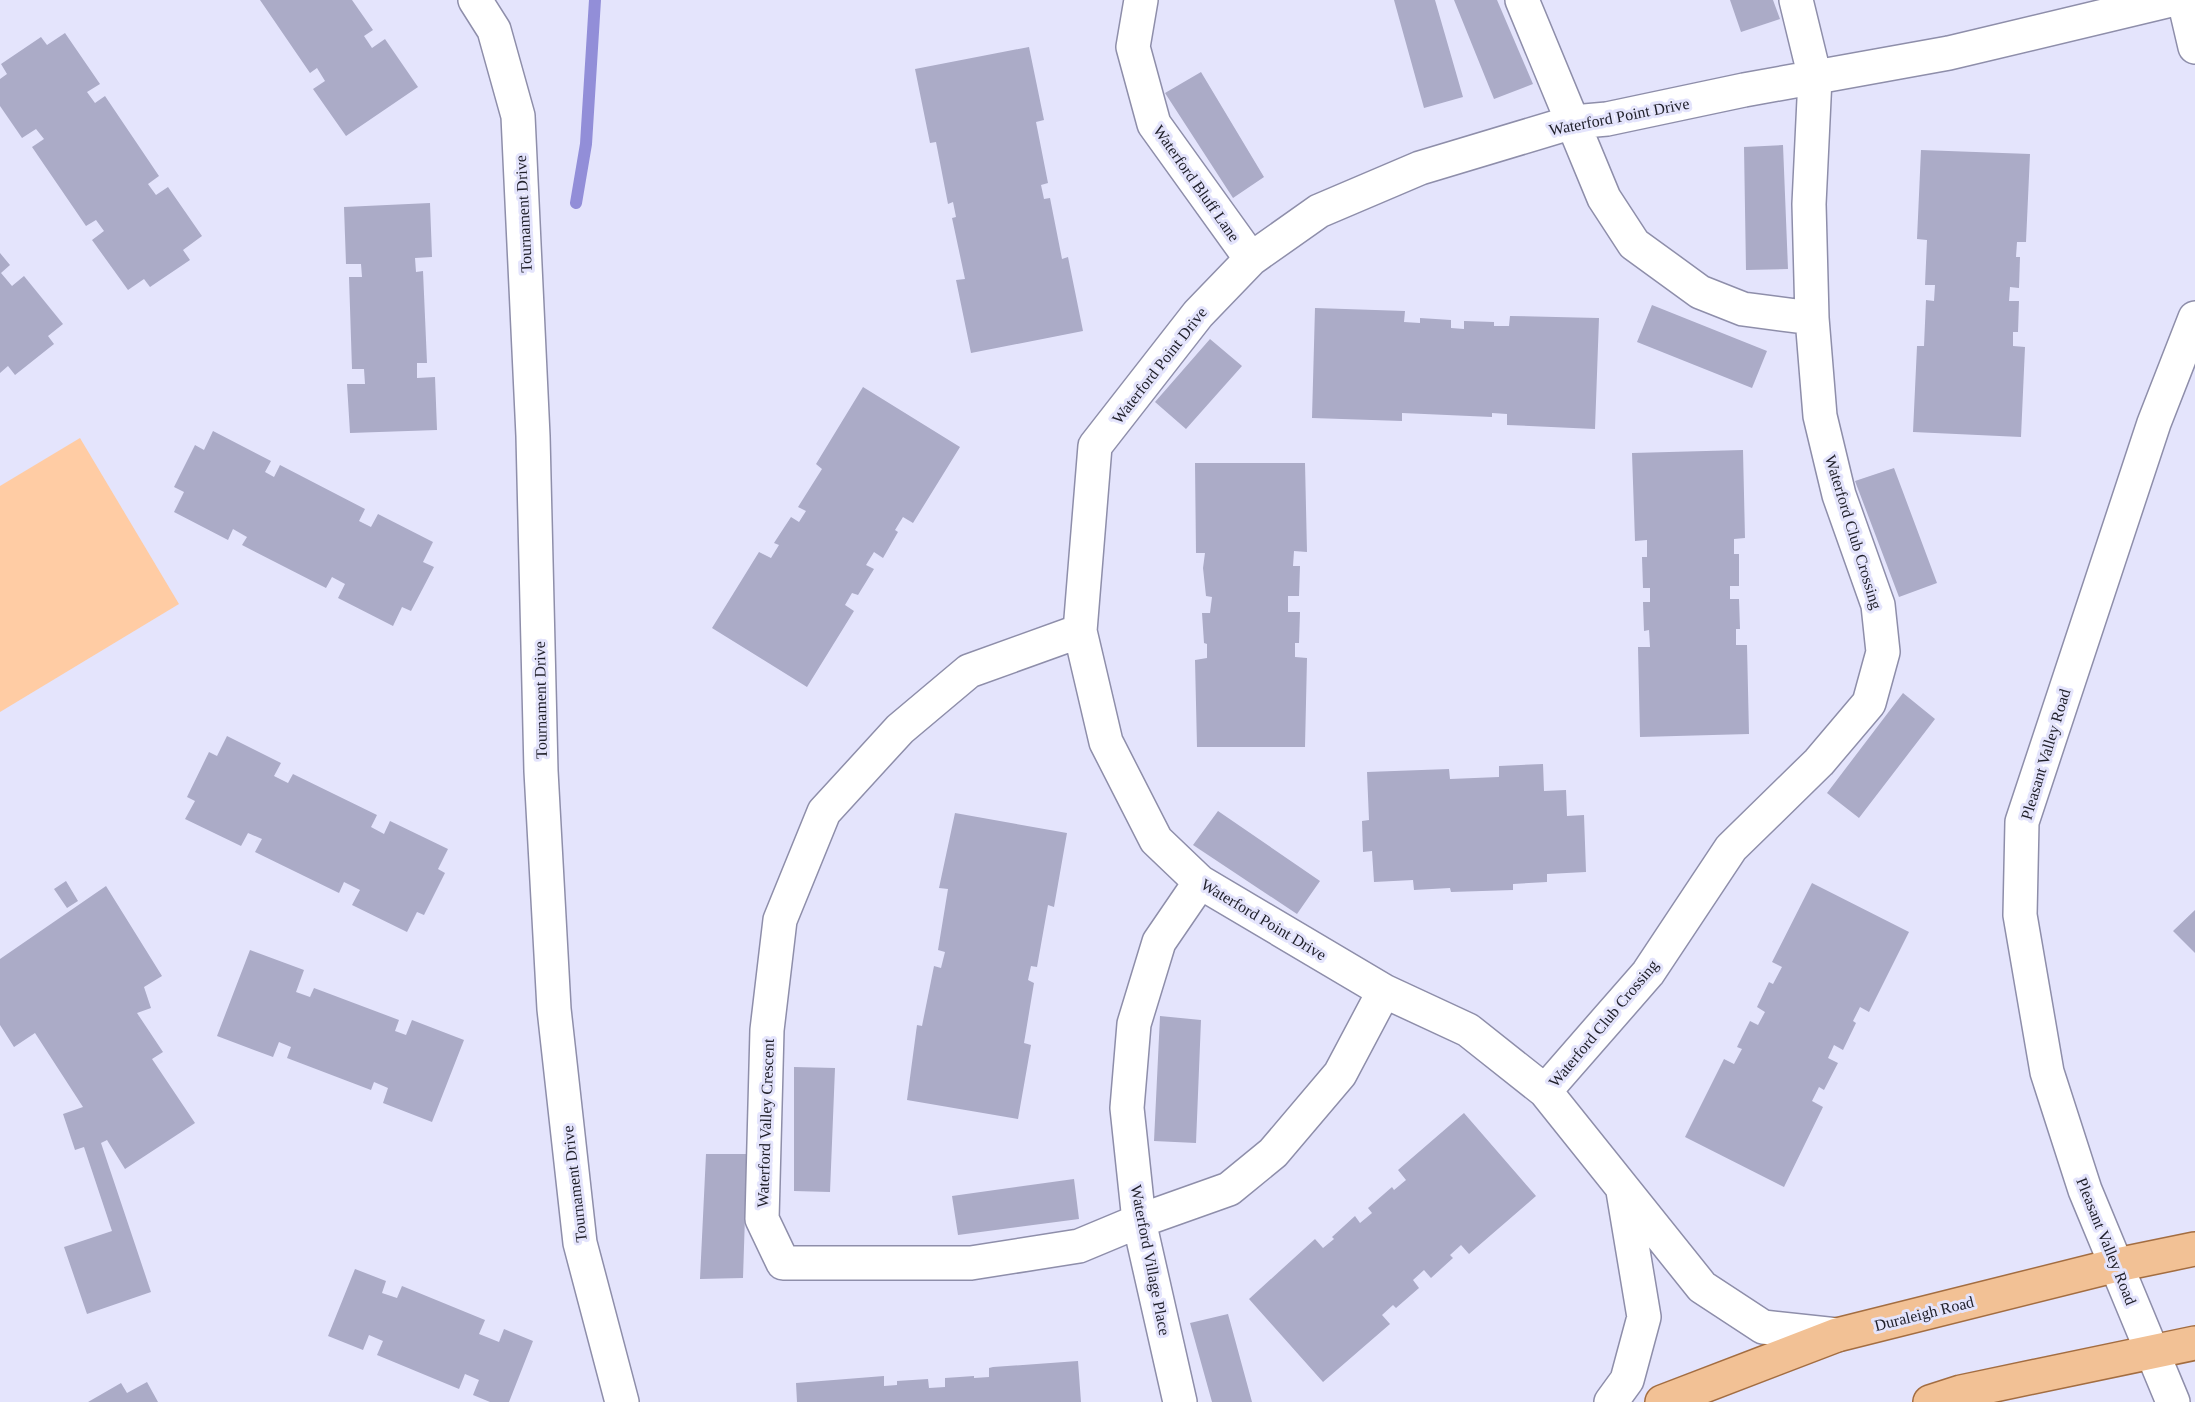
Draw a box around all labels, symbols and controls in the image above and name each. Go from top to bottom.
street label: Waterford Point Drive [1547,95,1691,138]
street label: Waterford Bluff Lane [1150,122,1243,245]
street label: Tournament Drive [512,155,535,273]
street label: Waterford Point Drive [1109,304,1210,427]
street label: Waterford Club Crossing [1821,453,1885,612]
street label: Tournament Drive [531,641,550,759]
street label: Pleasant Valley Road [2018,687,2074,822]
street label: Waterford Point Drive [1198,875,1329,963]
street label: Waterford Club Crossing [1545,956,1662,1091]
street label: Waterford Valley Crescent [754,1038,778,1208]
street label: Tournament Drive [559,1125,590,1243]
street label: Pleasant Valley Road [2072,1175,2140,1308]
street label: Waterford Village Place [1127,1183,1173,1337]
street label: Duraleigh Road [1873,1293,1976,1335]

